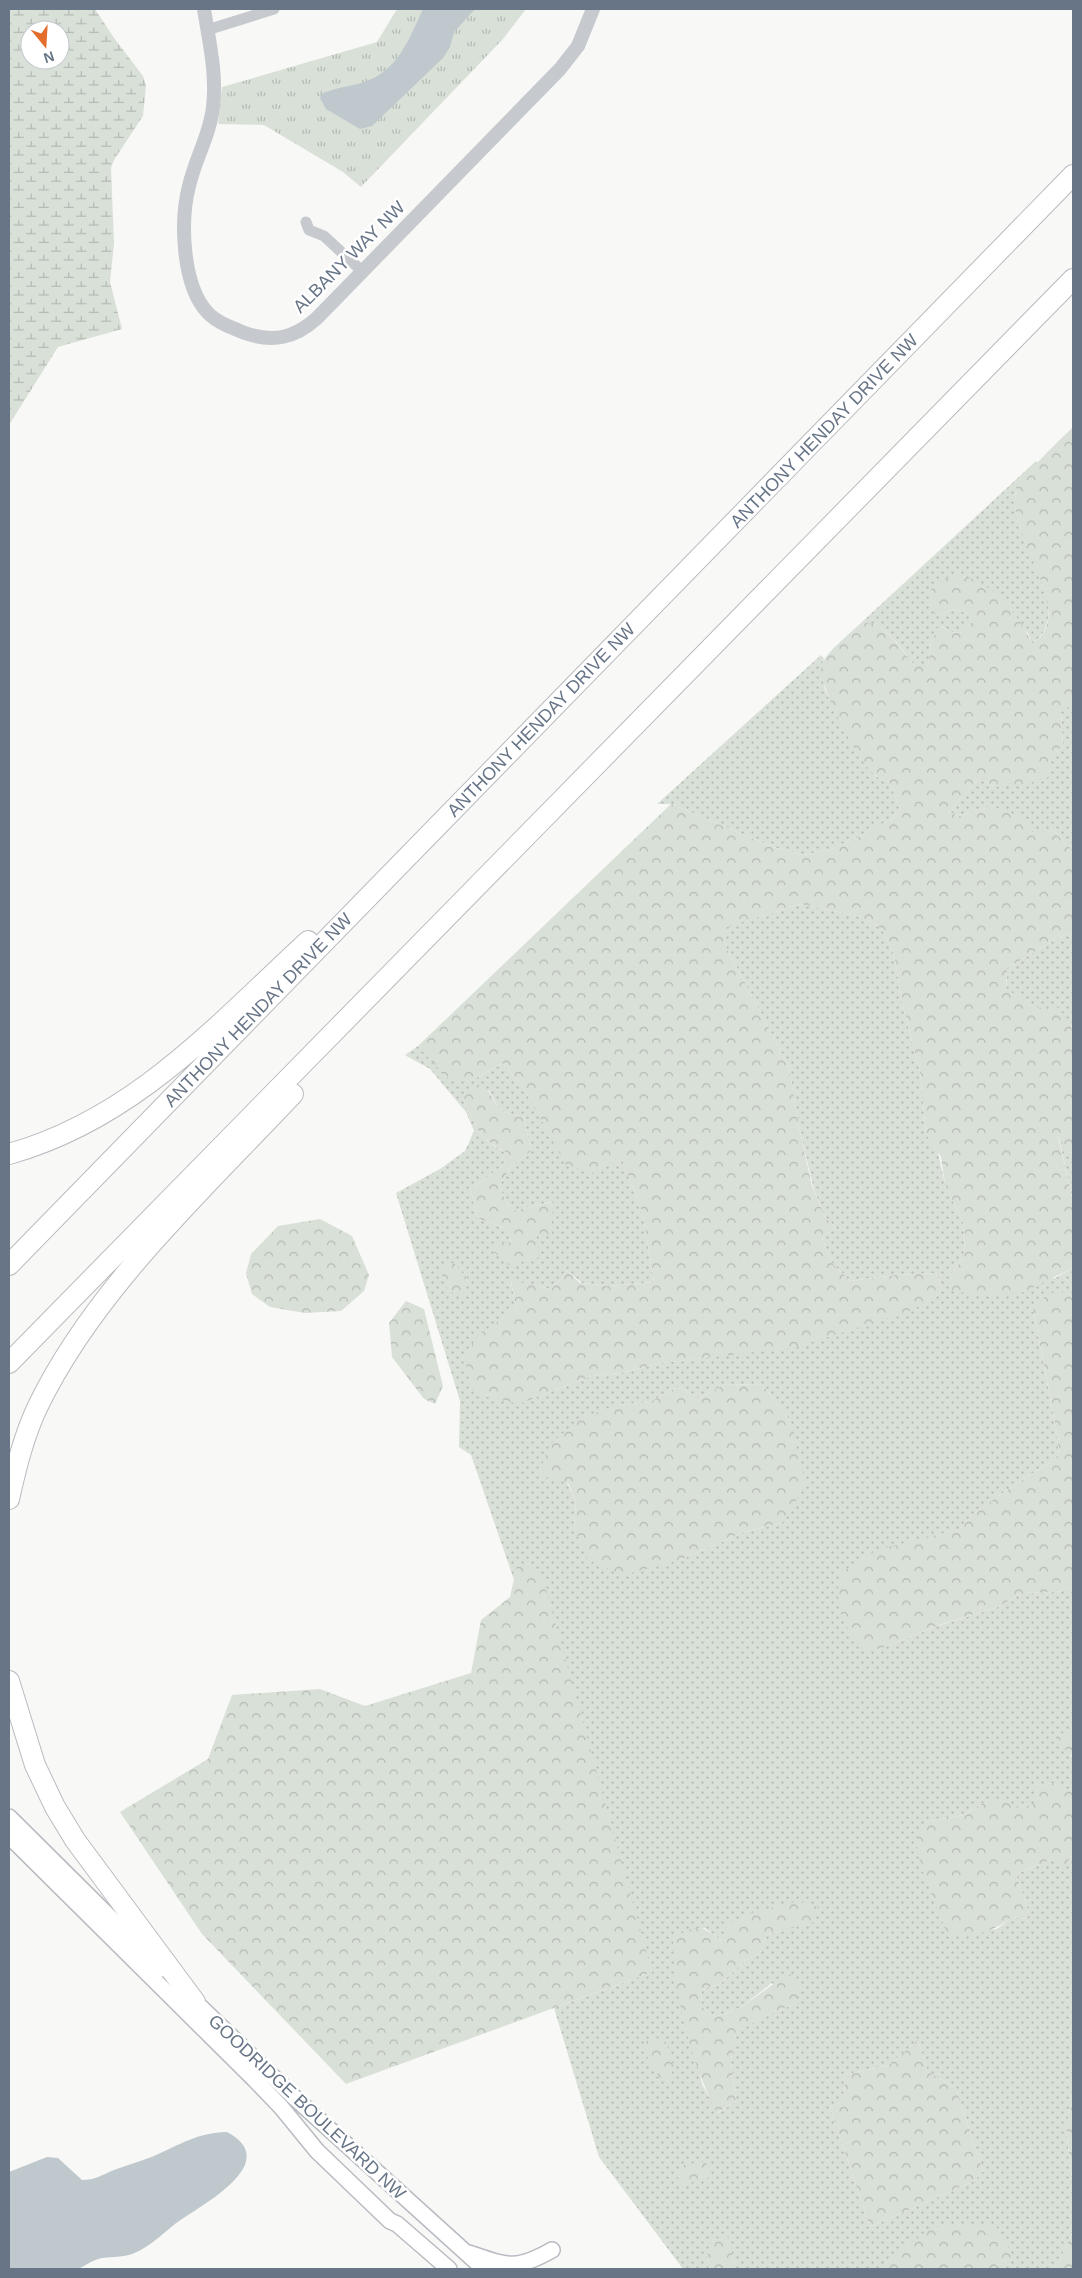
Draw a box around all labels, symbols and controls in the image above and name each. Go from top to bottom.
north arrow [20,20,70,70]
text: N [42,48,56,67]
street label: ALBANY WAY NW [289,197,409,317]
street label: ANTHONY HENDAY DRIVE NW [726,330,922,532]
street label: ANTHONY HENDAY DRIVE NW [443,619,639,821]
street label: ANTHONY HENDAY DRIVE NW [160,909,356,1111]
street label: GOODRIDGE BOULEVARD NW [204,2010,410,2204]

